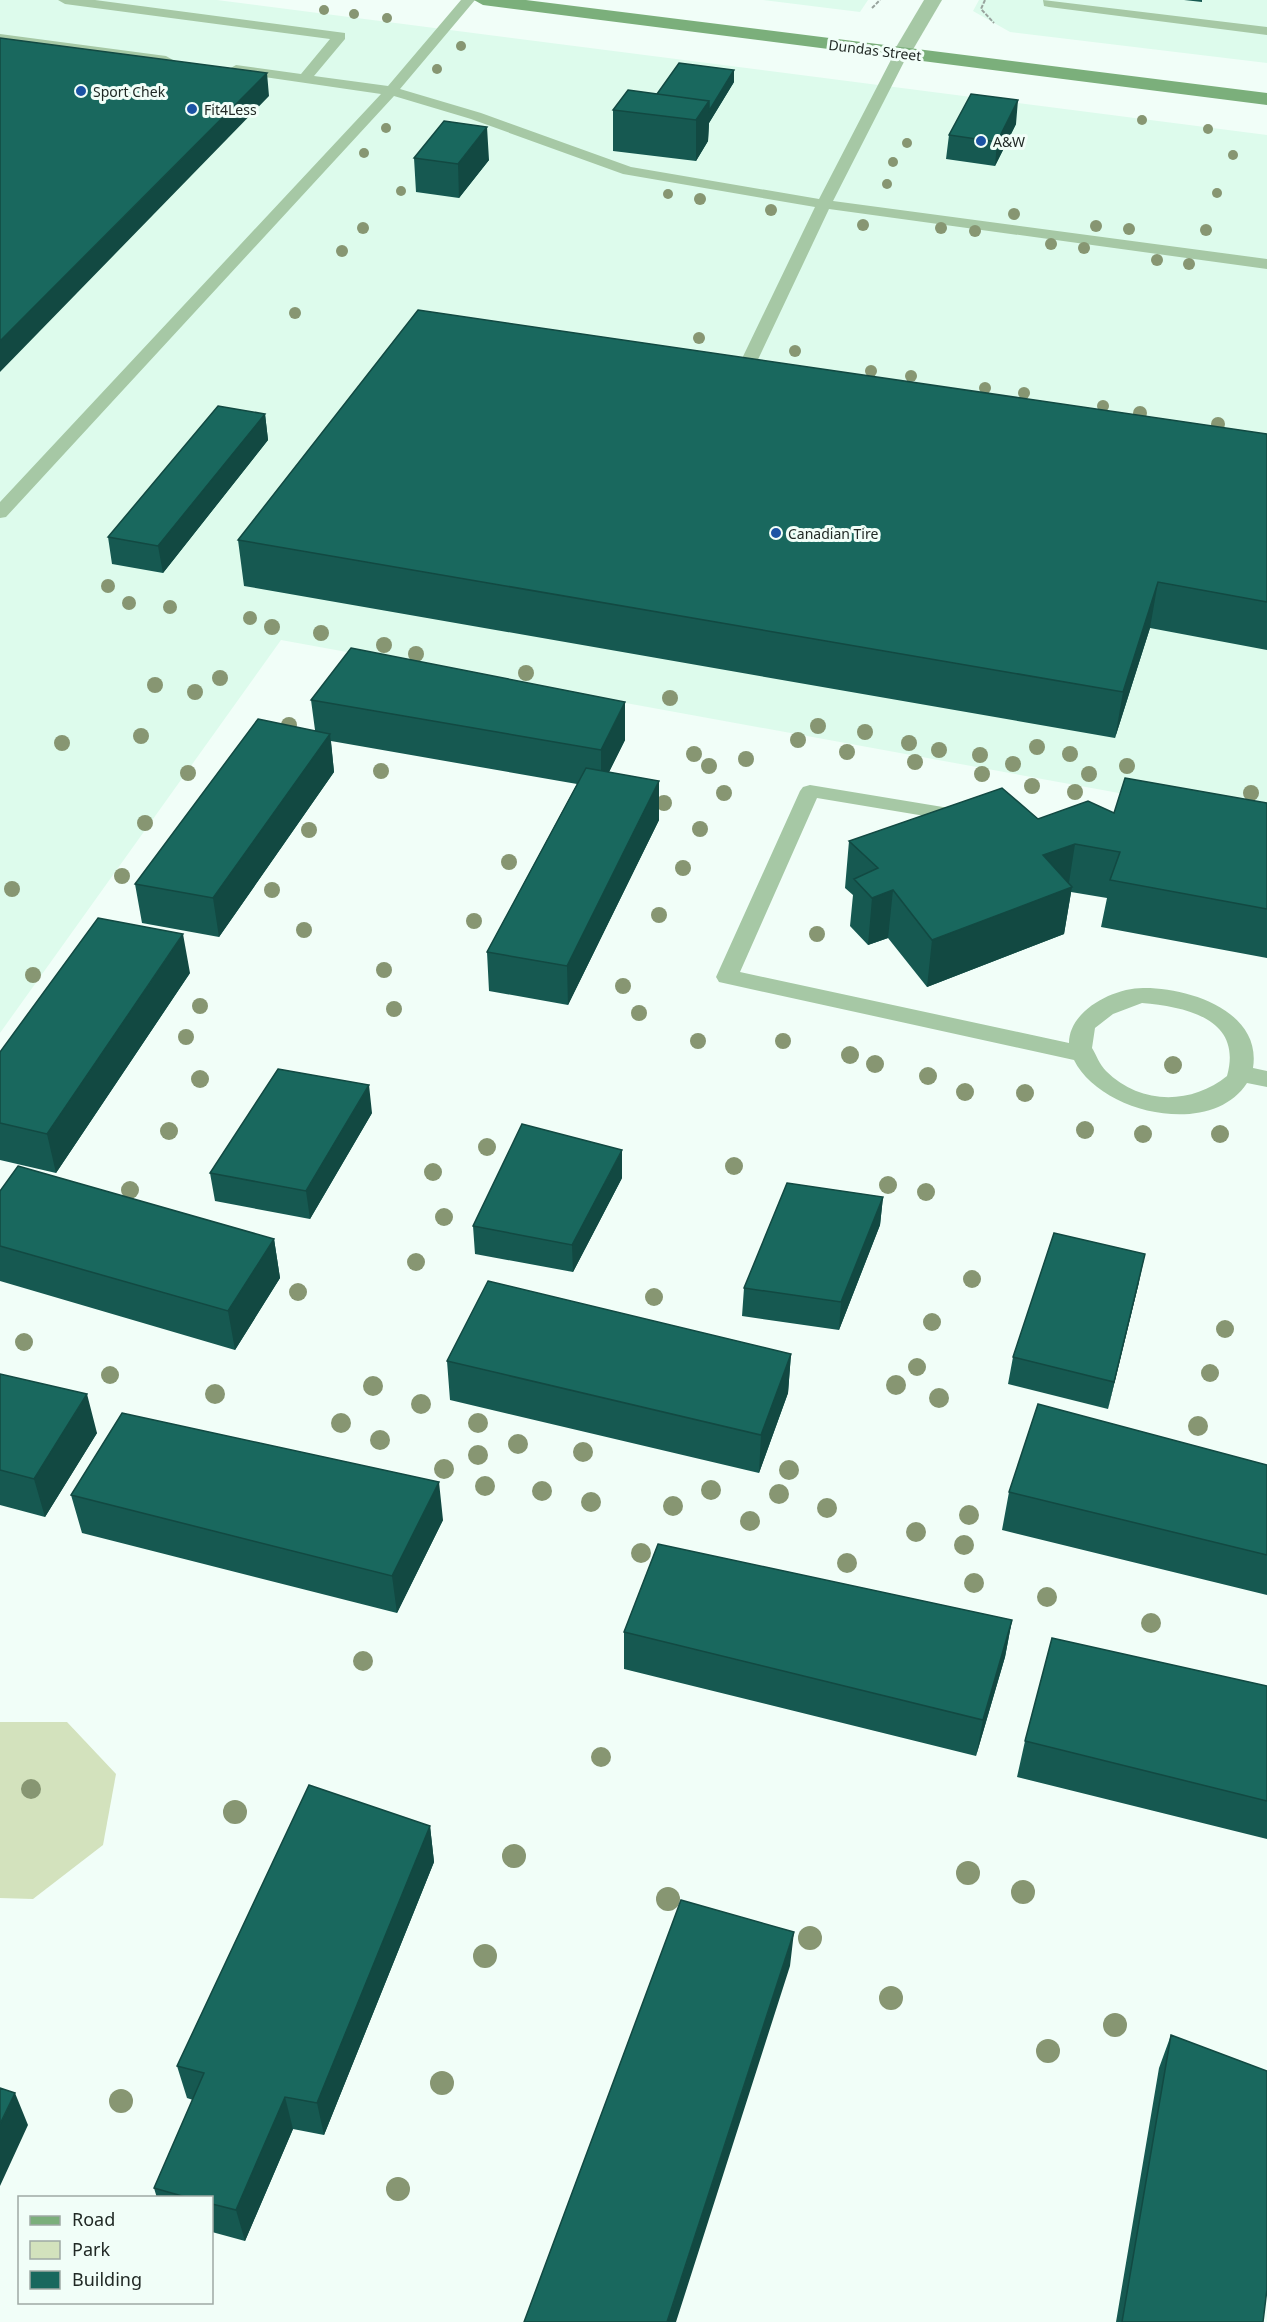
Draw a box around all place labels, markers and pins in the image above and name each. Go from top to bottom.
place label: Sport Chek [93,82,166,101]
marker: Sport Chek [74,84,88,98]
place label: Fit4Less [204,100,257,119]
marker: Fit4Less [185,102,199,116]
place label: A&W [993,132,1025,151]
marker: A&W [974,134,988,148]
place label: Canadian Tire [788,524,878,543]
marker: Canadian Tire [769,526,783,540]

